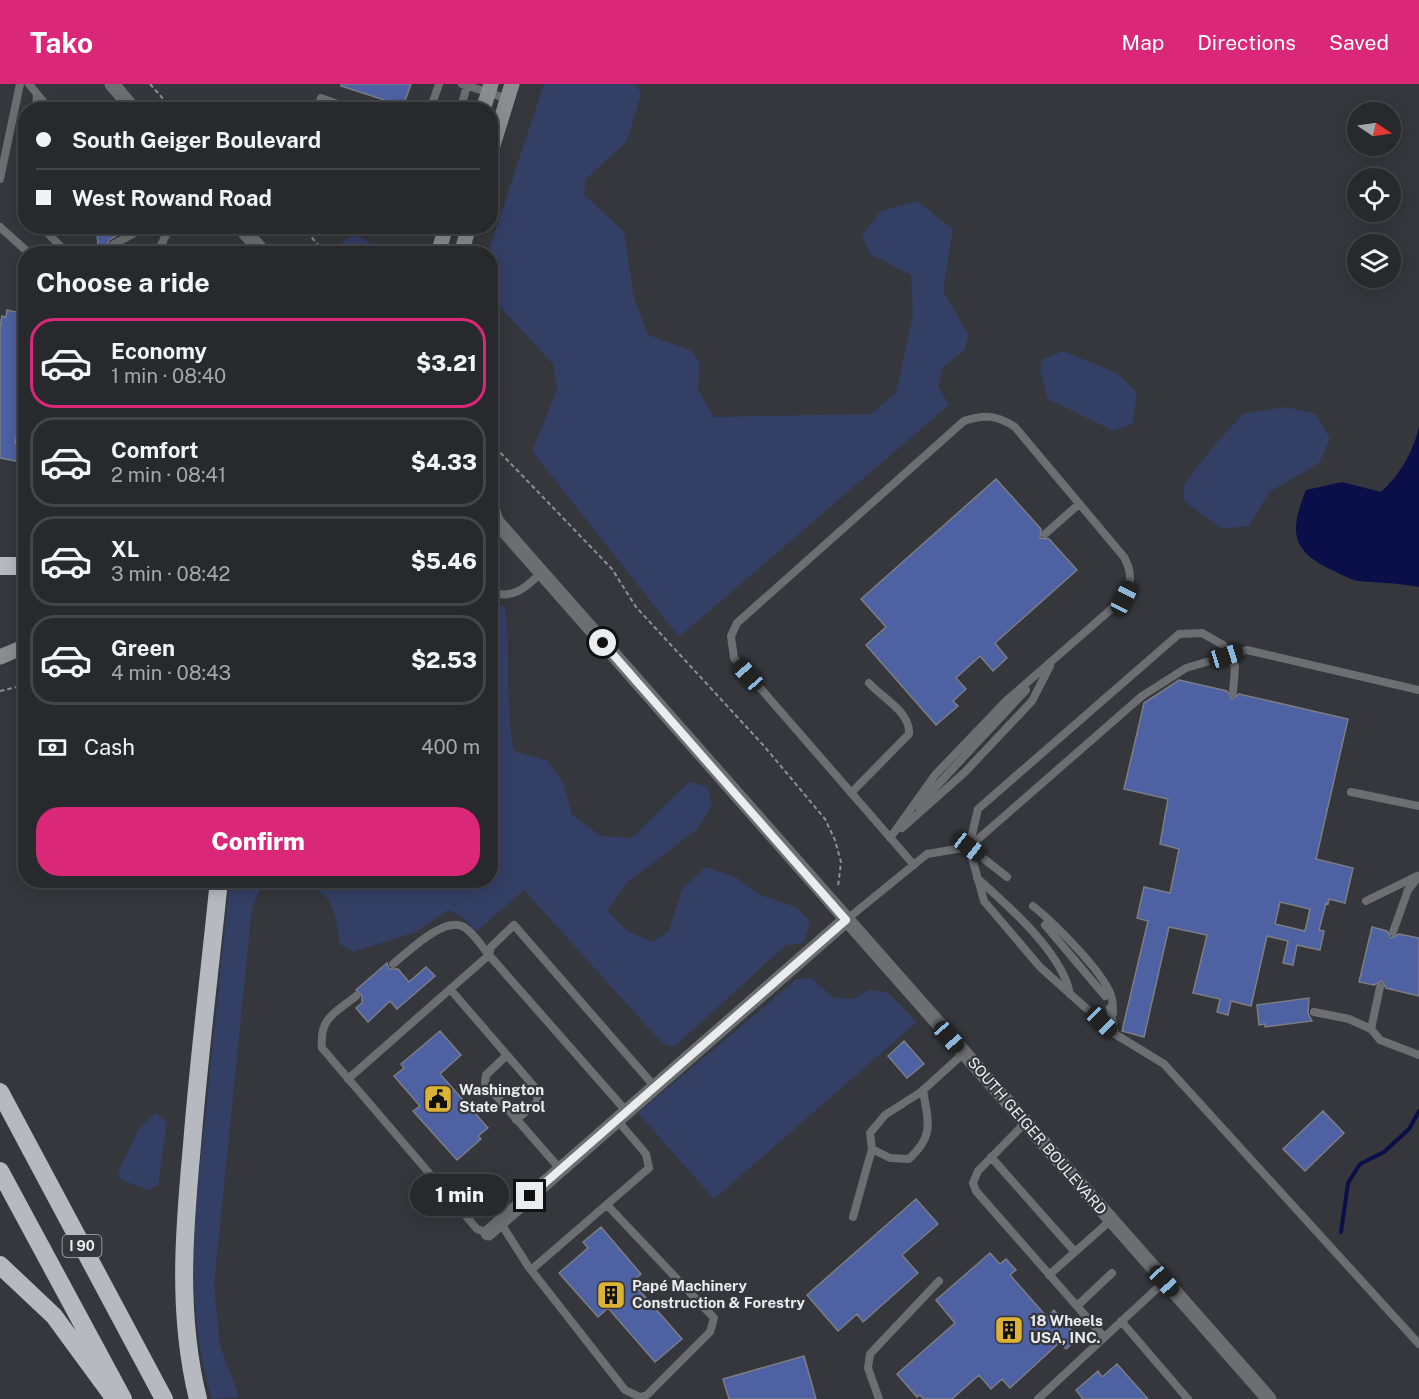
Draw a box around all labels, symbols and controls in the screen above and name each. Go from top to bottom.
text: Tako [30,26,93,59]
text: Map [1122,30,1164,55]
text: Directions [1197,30,1296,55]
text: Saved [1329,30,1389,55]
north arrow [1347,102,1401,156]
map controls [1347,102,1401,288]
text: South Geiger Boulevard [72,127,321,153]
button: locate [1347,168,1401,222]
text: West Rowand Road [72,185,272,211]
button: layers [1347,234,1401,288]
text: Choose a ride [36,266,210,298]
icon: car [39,336,93,390]
text: Economy [111,338,207,364]
text: $3.21 [416,350,477,376]
text: 1 min · 08:40 [111,364,226,388]
icon: car [39,435,93,489]
text: Comfort [111,437,198,463]
text: $4.33 [411,449,477,475]
text: 2 min · 08:41 [111,463,226,487]
icon: car [39,534,93,588]
text: XL [111,536,139,562]
text: $5.46 [411,548,477,574]
text: 3 min · 08:42 [111,562,231,586]
car [1108,578,1140,618]
route start [589,629,616,656]
icon: car [39,633,93,687]
text: Green [111,635,175,661]
car [1206,642,1246,670]
text: $2.53 [411,647,477,673]
car [729,656,767,694]
text: 4 min · 08:43 [111,661,231,685]
icon: cash [36,731,69,764]
text: Cash [84,734,135,760]
text: 400 m [421,735,480,759]
button: Confirm [36,807,480,876]
car [949,829,989,865]
car [1083,1003,1121,1041]
car [930,1018,968,1056]
street label: SOUTH GEIGER BOULEVARD [964,1054,1110,1218]
place label: Washington State Patrol [459,1081,545,1115]
public building icon: Washington State Patrol [422,1083,454,1115]
callout: 1 min [410,1175,509,1217]
route end [516,1182,543,1209]
text: 1 min [435,1183,484,1207]
road number: I 90 [62,1235,101,1257]
car [1145,1262,1183,1300]
place label: Papé Machinery Construction & Forestry [632,1277,806,1311]
building icon: Papé Machinery Construction & Forestry [595,1279,627,1311]
place label: 18 Wheels USA, INC. [1030,1312,1103,1346]
building icon: 18 Wheels USA, INC. [993,1314,1025,1346]

